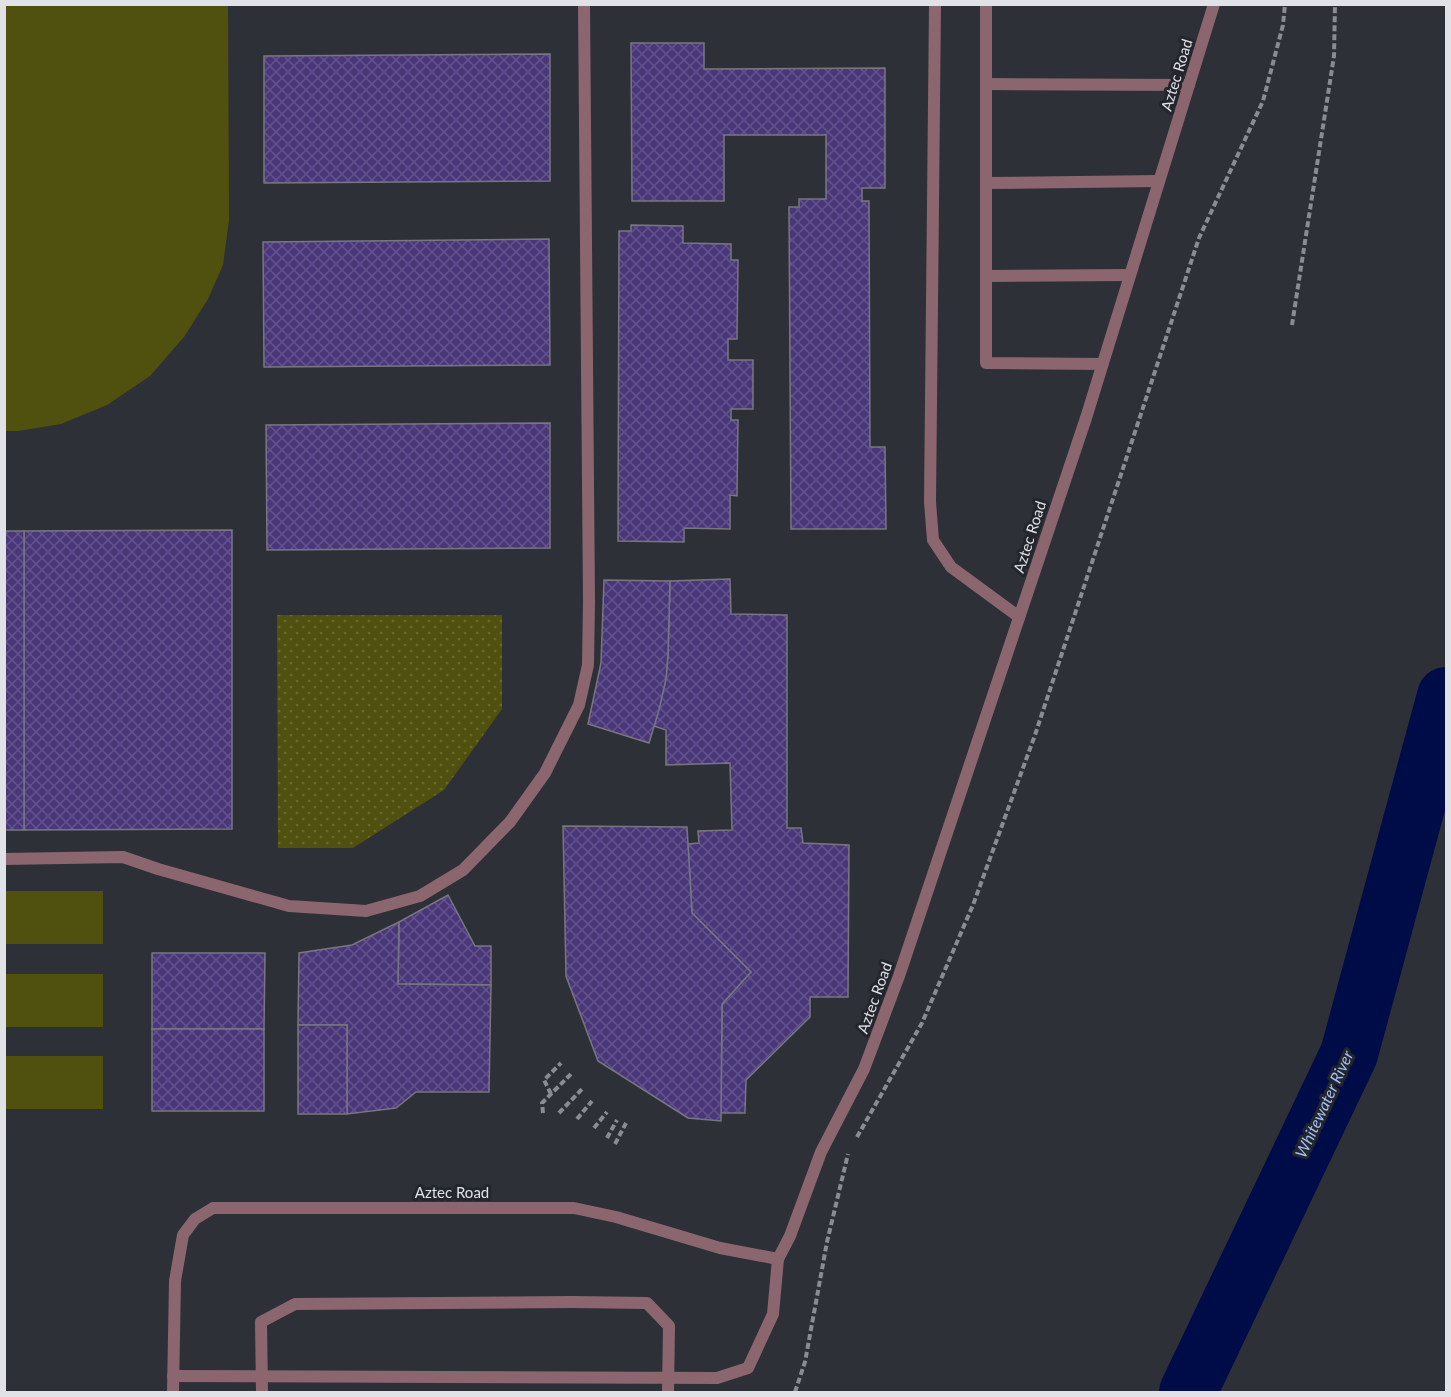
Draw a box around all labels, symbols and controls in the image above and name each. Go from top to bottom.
street label: Aztec Road [1157,36,1196,113]
street label: Aztec Road [1009,498,1049,575]
street label: Aztec Road [853,960,895,1036]
water label: Whitewater River [1290,1047,1357,1160]
street label: Aztec Road [415,1183,489,1201]

